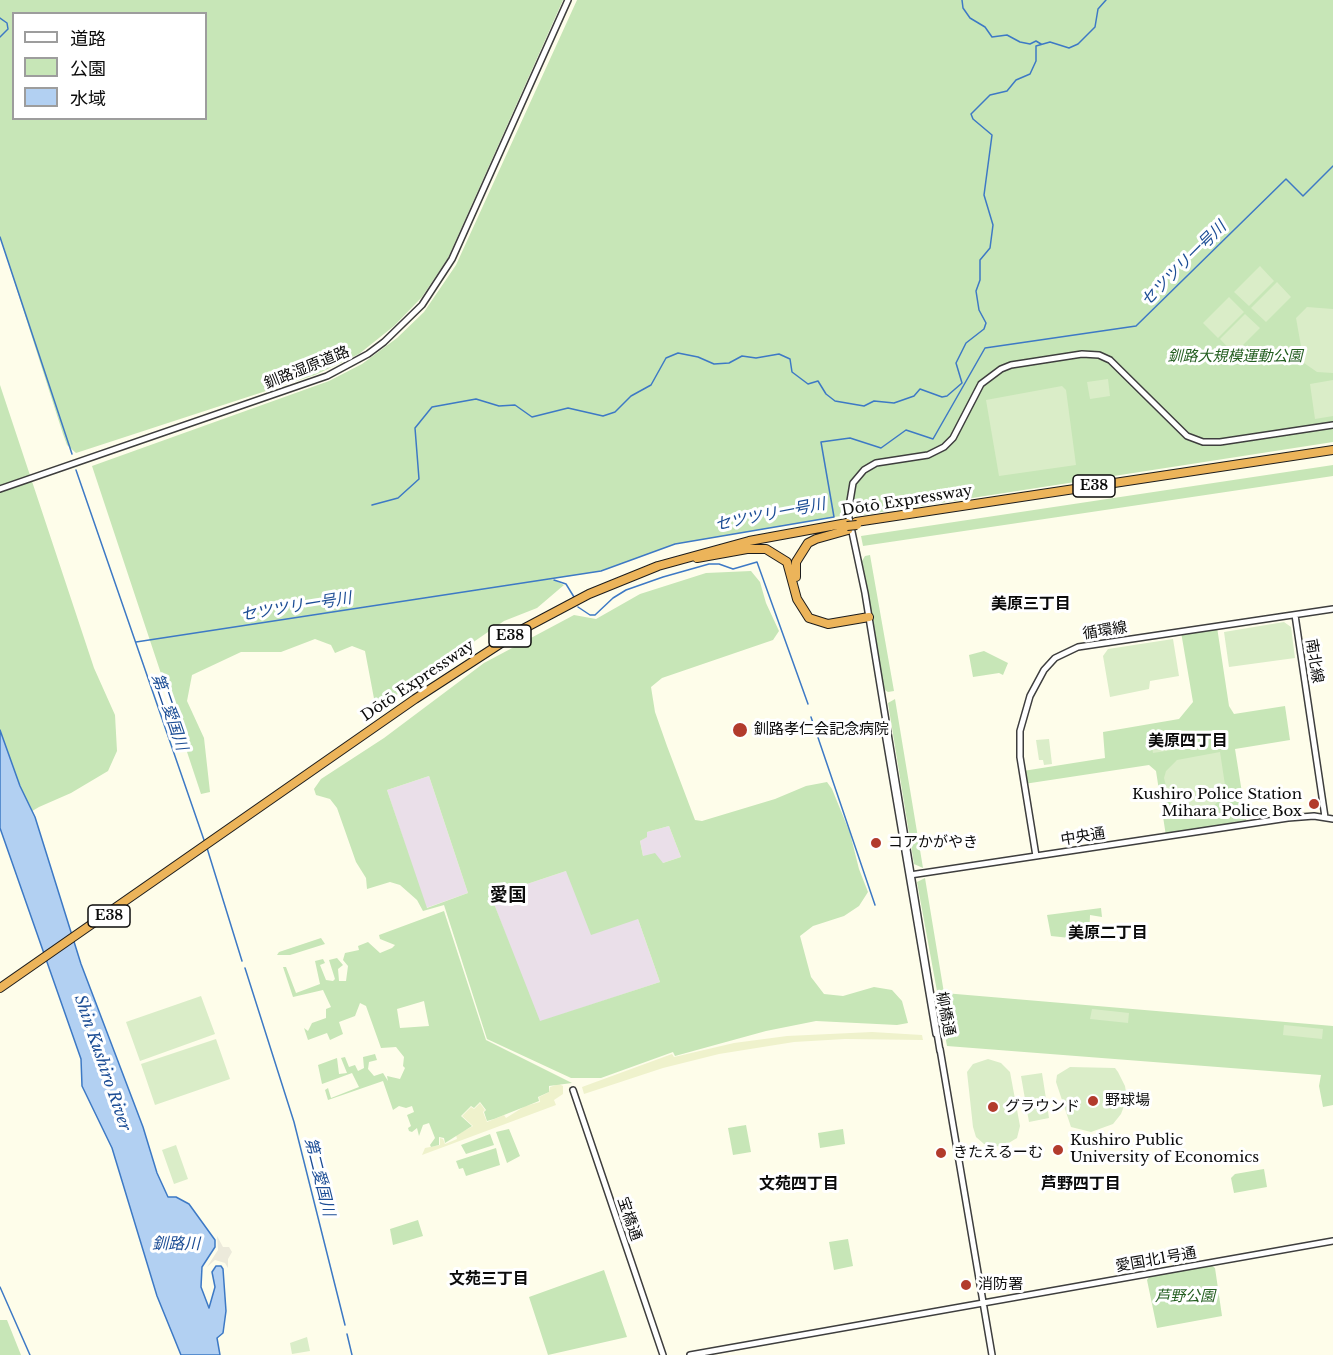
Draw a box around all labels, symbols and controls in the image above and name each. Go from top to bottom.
legend [12,12,207,120]
text: 道路 [70,28,106,50]
text: 公園 [70,58,106,80]
text: 水域 [70,88,106,110]
water label: セツツリ一号川 [1138,218,1230,310]
street label: 釧路湿原道路 [262,343,352,393]
park label: 釧路大規模運動公園 [1168,348,1302,366]
road number: E38 [1073,475,1115,497]
street label: Dōtō Expressway [840,482,974,520]
water label: セツツリ一号川 [713,495,827,535]
water label: セツツリ一号川 [239,589,353,625]
district label: 美原三丁目 [991,594,1071,614]
street label: 循環線 [1081,619,1129,643]
road number: E38 [489,625,531,647]
street label: Dōtō Expressway [358,637,478,725]
street label: 南北線 [1302,637,1326,685]
water label: 第二愛国川 [147,671,191,753]
marker: 釧路孝仁会記念病院 [731,721,749,739]
place label: 釧路孝仁会記念病院 [754,721,889,739]
district label: 美原四丁目 [1148,731,1228,751]
place label: Kushiro Police Station Mihara Police Box [1132,786,1302,821]
marker: Kushiro Police Station Mihara Police Box [1307,797,1321,811]
street label: 中央通 [1059,825,1107,849]
place label: コアかがやき [888,834,978,852]
marker: コアかがやき [869,836,883,850]
district label: 愛国 [490,885,526,907]
road number: E38 [88,905,130,927]
district label: 美原二丁目 [1068,923,1148,943]
street label: 柳橋通 [932,990,958,1038]
water label: Shin Kushiro River [70,992,134,1134]
place label: 野球場 [1105,1092,1150,1110]
marker: 野球場 [1086,1094,1100,1108]
place label: グラウンド [1005,1098,1080,1116]
marker: グラウンド [986,1100,1000,1114]
place label: Kushiro Public University of Economics [1070,1132,1259,1167]
water label: 第二愛国川 [300,1136,338,1218]
marker: Kushiro Public University of Economics [1051,1143,1065,1157]
place label: きたえるーむ [953,1144,1043,1162]
marker: きたえるーむ [934,1146,948,1160]
district label: 文苑四丁目 [759,1174,839,1194]
district label: 芦野四丁目 [1041,1174,1121,1194]
street label: 宝橋通 [613,1195,645,1243]
water label: 釧路川 [152,1234,200,1254]
street label: 愛国北1号通 [1114,1244,1198,1276]
district label: 文苑三丁目 [449,1269,529,1289]
place label: 消防署 [978,1276,1023,1294]
marker: 消防署 [959,1278,973,1292]
park label: 芦野公園 [1155,1288,1215,1306]

